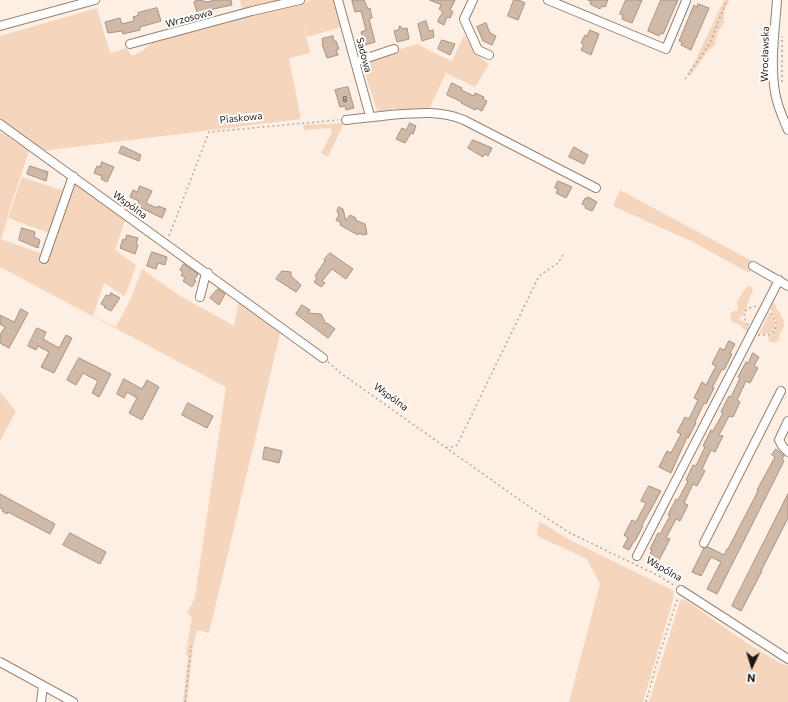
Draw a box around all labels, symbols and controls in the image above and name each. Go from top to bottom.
street label: Wrzosowa [164,6,214,30]
street label: Wrocławska [759,26,771,82]
street label: Sadowa [354,36,374,74]
house number: 8 [343,94,347,104]
street label: Piaskowa [219,110,263,126]
street label: Wspólna [111,189,149,221]
street label: Wspólna [372,381,410,413]
street label: Wspólna [644,554,684,584]
north arrow [732,646,772,686]
text: N [747,672,756,685]

